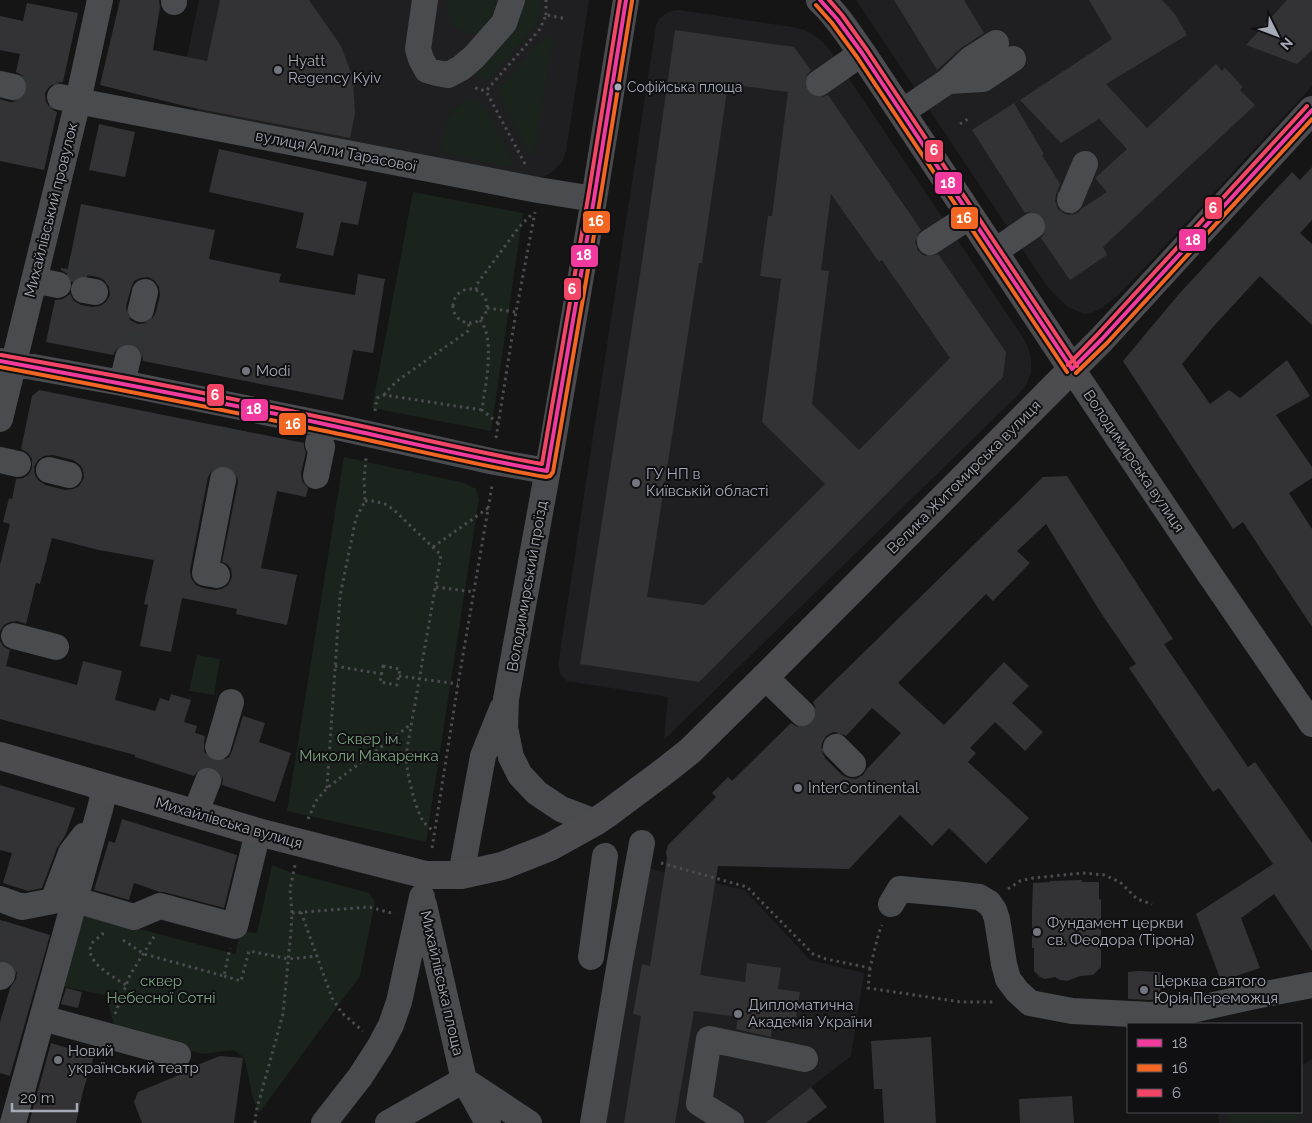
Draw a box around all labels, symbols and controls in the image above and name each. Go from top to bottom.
north arrow [1252,10,1302,60]
text: N [1277,34,1296,53]
place label: Hyatt Regency Kyiv [288,52,381,87]
marker: Hyatt Regency Kyiv [272,64,284,76]
place label: Софійська площа [627,79,742,95]
marker: Софійська площа [613,82,623,92]
street label: Михайлівський провулок [21,121,82,299]
street label: вулиця Алли Тарасової [254,127,419,176]
line badge: 6 [924,139,944,163]
text: 6 [930,142,938,158]
line badge: 18 [934,171,963,195]
text: 18 [940,175,956,191]
line badge: 6 [1204,196,1223,220]
text: 6 [1209,200,1217,216]
line badge: 16 [950,206,979,230]
line badge: 16 [582,210,611,234]
text: 16 [956,210,972,226]
text: 16 [588,213,604,229]
line badge: 18 [1178,228,1207,252]
text: 18 [1185,232,1201,248]
line badge: 18 [570,244,599,268]
text: 18 [576,247,592,263]
line badge: 6 [563,277,582,301]
text: 6 [568,281,576,297]
place label: Modi [256,362,291,380]
marker: Modi [240,365,252,377]
line badge: 6 [206,383,225,407]
street label: Володимирська вулиця [1080,386,1188,536]
text: 6 [211,387,219,403]
street label: Велика Житомирська вулиця [883,396,1045,558]
line badge: 18 [240,398,269,422]
text: 18 [246,401,262,417]
line badge: 16 [278,412,307,436]
text: 16 [285,416,301,432]
place label: ГУ НП в Київській області [646,465,769,500]
marker: ГУ НП в Київській області [630,477,642,489]
street label: Володимирський проїзд [503,499,551,673]
park label: Сквер ім. Миколи Макаренка [299,730,439,765]
place label: InterContinental [808,779,920,797]
marker: InterContinental [792,782,804,794]
street label: Михайлівська вулиця [154,793,304,853]
street label: Михайлівська площа [417,909,467,1057]
place label: Фундамент церкви св. Феодора (Тірона) [1047,914,1194,949]
marker: Фундамент церкви св. Феодора (Тірона) [1031,926,1043,938]
park label: сквер Небесної Сотні [106,972,216,1007]
place label: Церква святого Юрія Переможця [1154,972,1278,1007]
marker: Церква святого Юрія Переможця [1138,984,1150,996]
place label: Дипломатична Академія України [748,996,872,1031]
marker: Дипломатична Академія України [732,1008,744,1020]
legend [1127,1023,1302,1113]
text: 18 [1172,1034,1187,1052]
place label: Новий український театр [68,1042,199,1077]
marker: Новий український театр [52,1054,64,1066]
text: 16 [1172,1059,1187,1077]
scale bar [12,1080,78,1112]
text: 6 [1172,1084,1181,1102]
text: 20 m [20,1089,55,1107]

